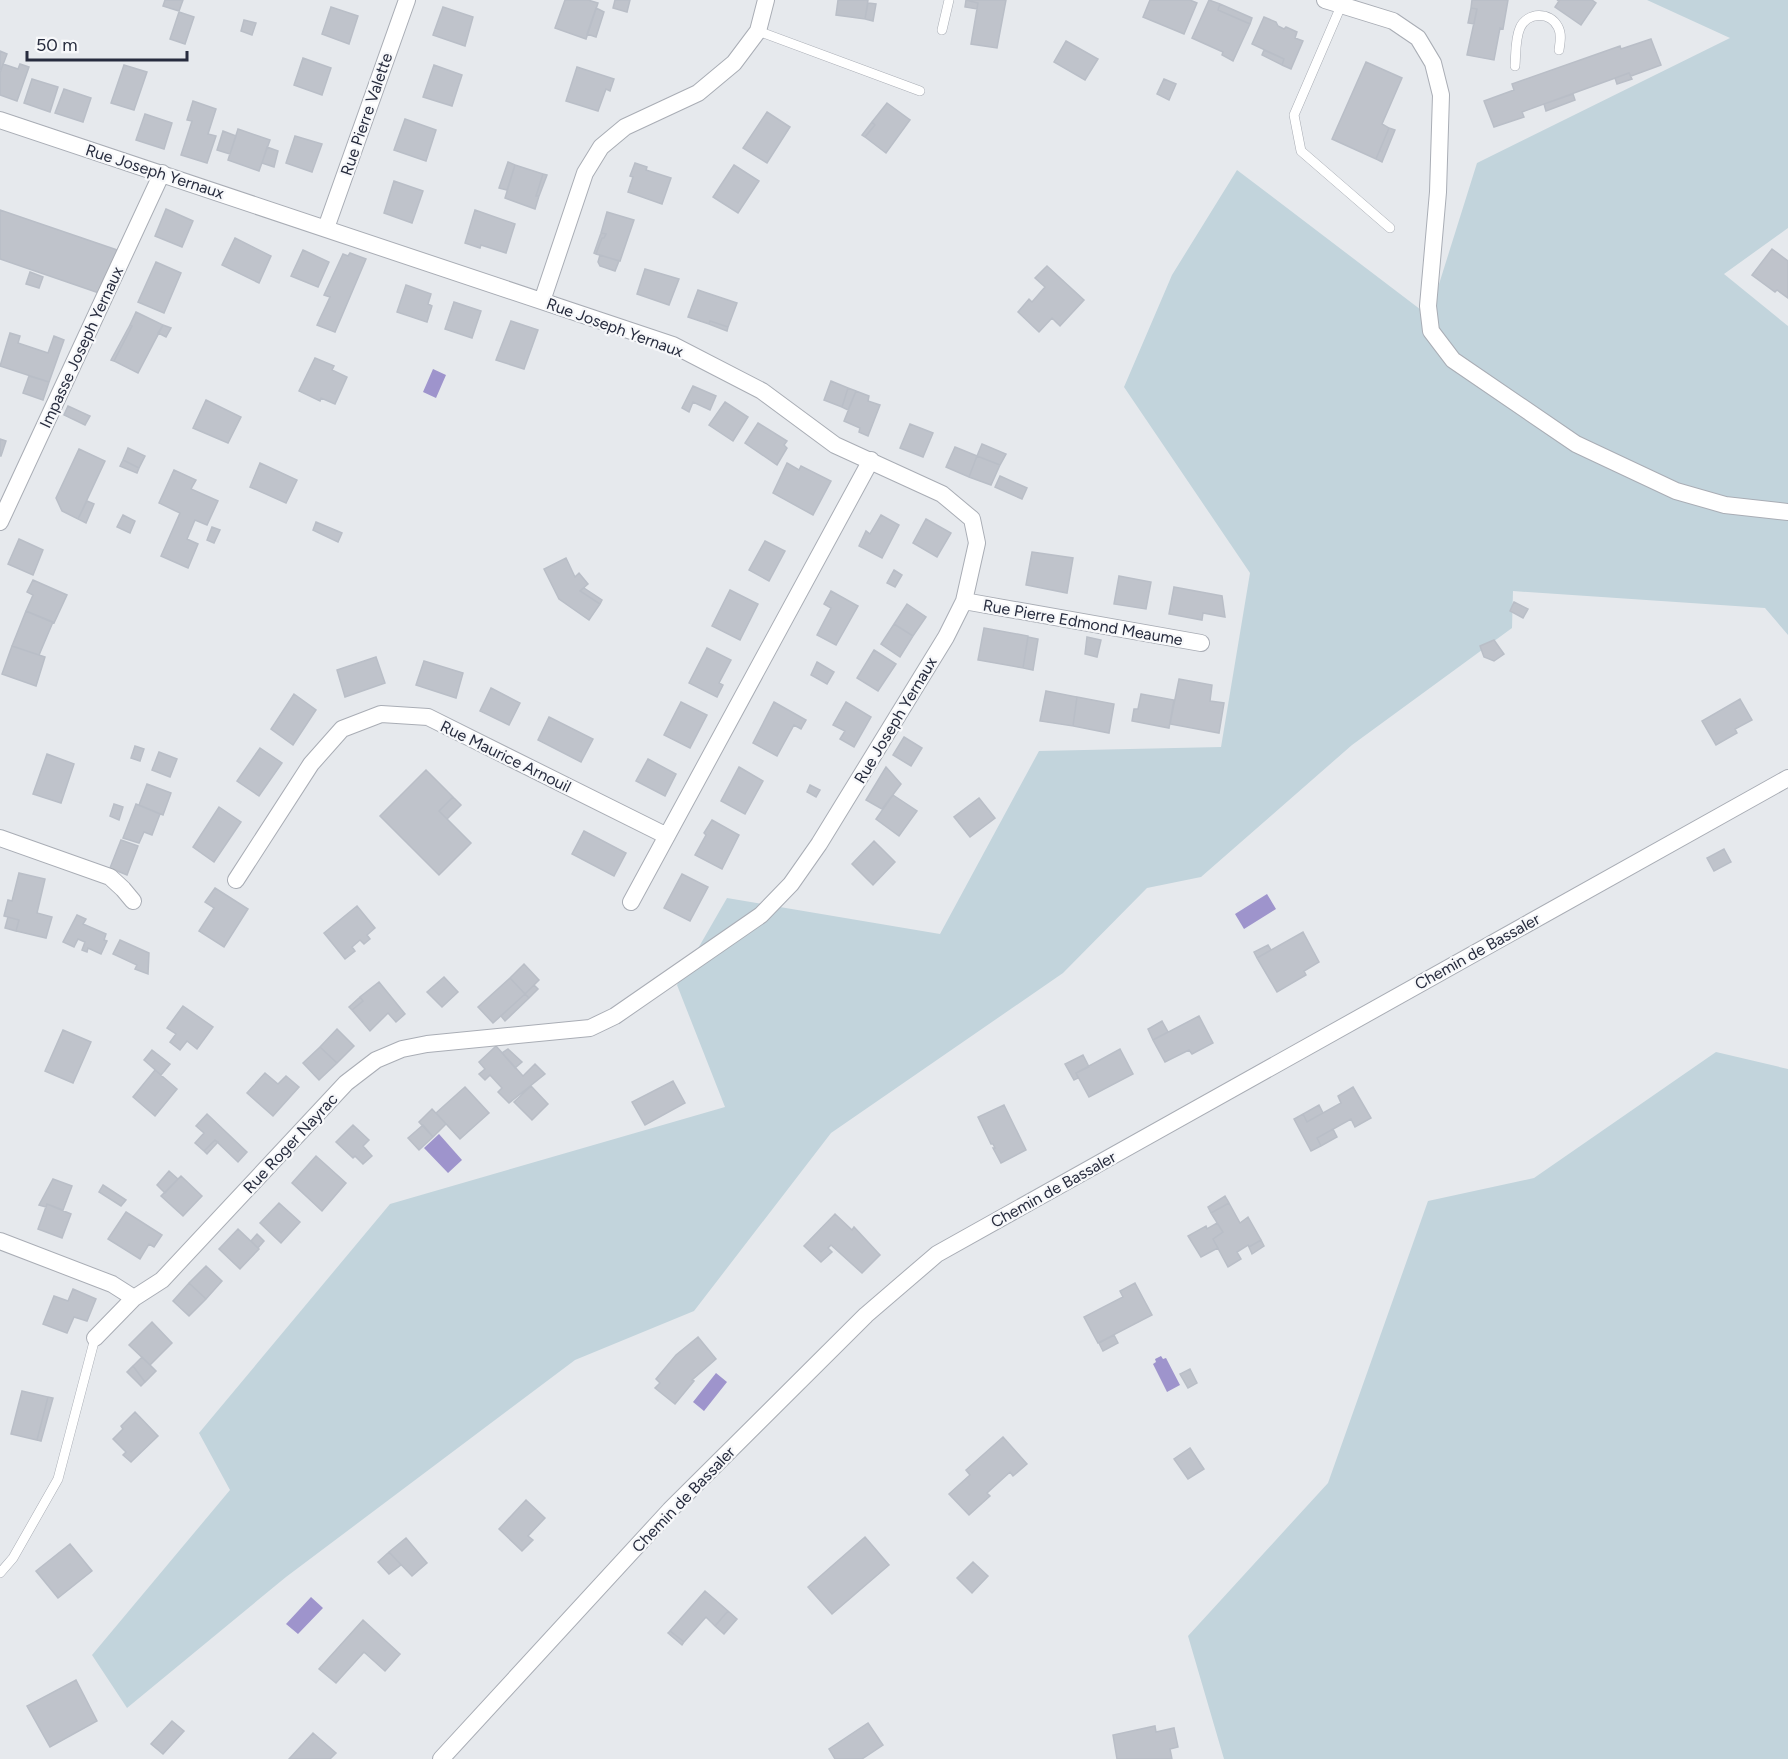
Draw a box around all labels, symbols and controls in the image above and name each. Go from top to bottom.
scale bar [27,24,188,62]
text: 50 m [36,34,78,56]
street label: Rue Pierre Valette [337,50,396,178]
street label: Rue Joseph Yernaux [83,140,227,203]
street label: Impasse Joseph Yernaux [36,263,127,431]
street label: Rue Joseph Yernaux [544,294,686,361]
street label: Rue Pierre Edmond Meaume [982,596,1185,649]
street label: Rue Joseph Yernaux [850,653,941,787]
street label: Rue Maurice Arnouil [437,716,574,796]
street label: Chemin de Bassaler [1411,909,1544,994]
street label: Rue Roger Nayrac [239,1089,342,1197]
street label: Chemin de Bassaler [987,1147,1120,1232]
street label: Chemin de Bassaler [628,1442,739,1556]

